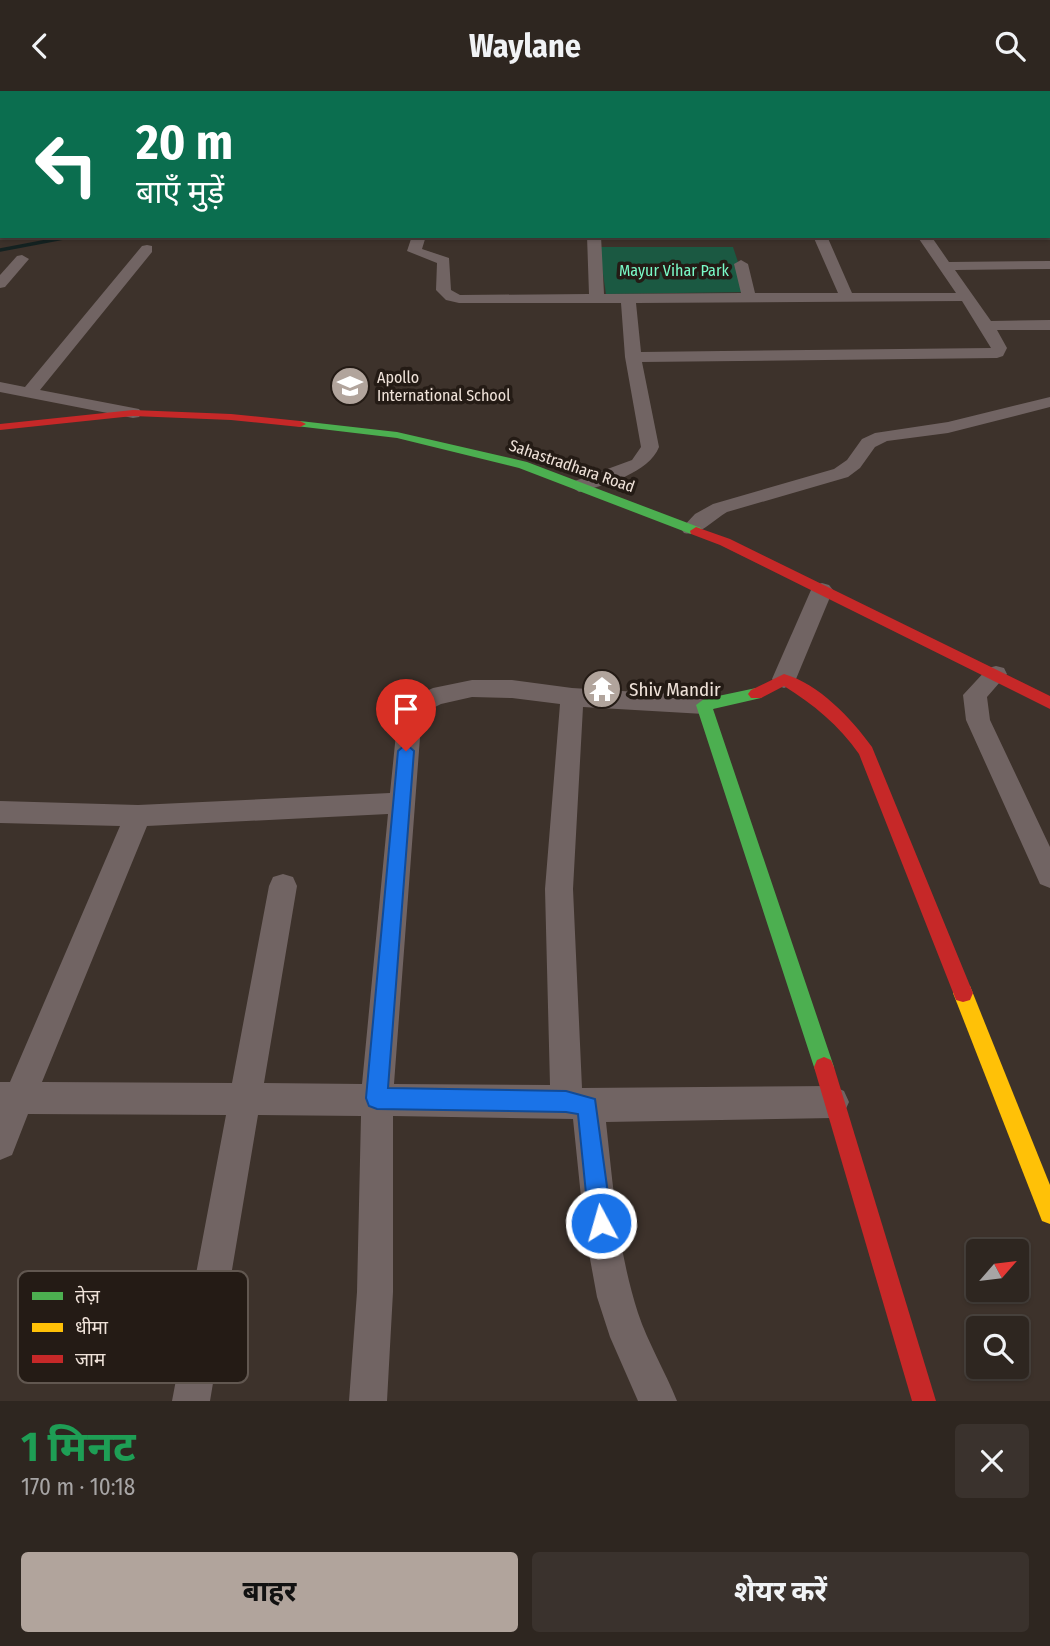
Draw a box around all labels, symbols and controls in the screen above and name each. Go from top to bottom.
icon: back [21,27,59,65]
text: Waylane [469,27,581,65]
icon: search [991,27,1029,65]
text: 20 m [136,113,233,172]
icon: left [21,119,112,210]
text: बाएँ मुड़ें [136,173,224,211]
park label: Mayur Vihar Park [619,261,730,280]
school or university icon: Apollo International School [329,365,371,407]
place label: Apollo International School [377,368,510,405]
street label: Sahastradhara Road [507,436,637,496]
temple icon: Shiv Mandir [581,668,623,710]
place label: Shiv Mandir [629,678,721,701]
pin [376,679,436,751]
icon: arrive [387,690,425,728]
position arrow [564,1186,638,1260]
north arrow [966,1239,1029,1302]
map controls [966,1239,1029,1379]
legend [18,1271,248,1383]
text: तेज़ [75,1285,101,1308]
text: धीमा [75,1316,109,1339]
button: search [966,1316,1029,1379]
text: जाम [75,1348,106,1371]
text: 1 मिनट [21,1422,136,1472]
button: close [955,1424,1029,1498]
text: 170 m · 10:18 [21,1473,135,1501]
button: बाहर [21,1552,518,1632]
button: शेयर करें [532,1552,1029,1632]

